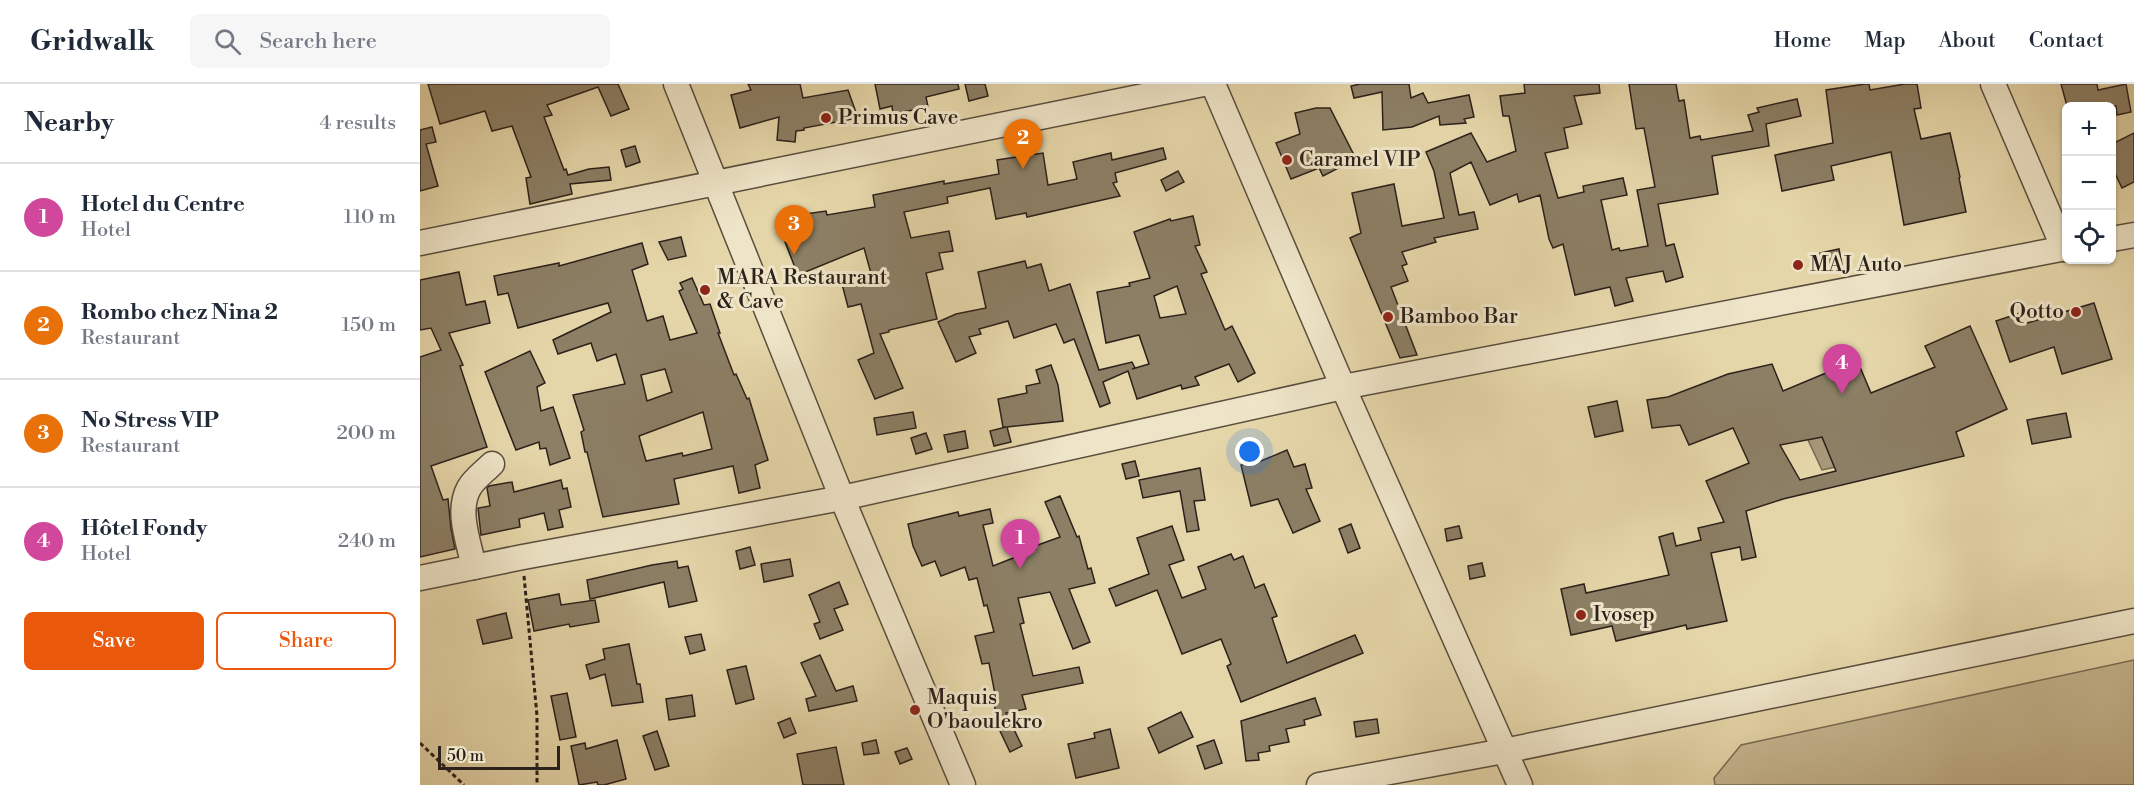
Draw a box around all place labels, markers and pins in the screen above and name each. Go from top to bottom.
place label: Primus Cave [838,105,958,131]
marker: Primus Cave [819,111,833,125]
pin: 2 [1004,120,1042,169]
place label: Caramel VIP [1299,147,1421,173]
marker: Caramel VIP [1280,153,1294,167]
pin: 3 [774,206,814,255]
place label: MAJ Auto [1810,252,1902,278]
marker: MAJ Auto [1791,258,1805,272]
place label: MARA Restaurant & Cave [717,265,888,315]
marker: MARA Restaurant & Cave [698,283,712,297]
place label: Qotto [2010,299,2064,325]
place label: Bamboo Bar [1399,304,1518,330]
marker: Qotto [2069,305,2083,319]
marker: Bamboo Bar [1381,310,1395,324]
pin: 4 [1822,344,1862,394]
pin: 1 [1000,520,1040,569]
place label: Ivosep [1593,602,1655,628]
marker: Ivosep [1574,608,1588,622]
place label: Maquis O'baoulekro [927,685,1043,735]
marker: Maquis O'baoulekro [908,703,922,717]

